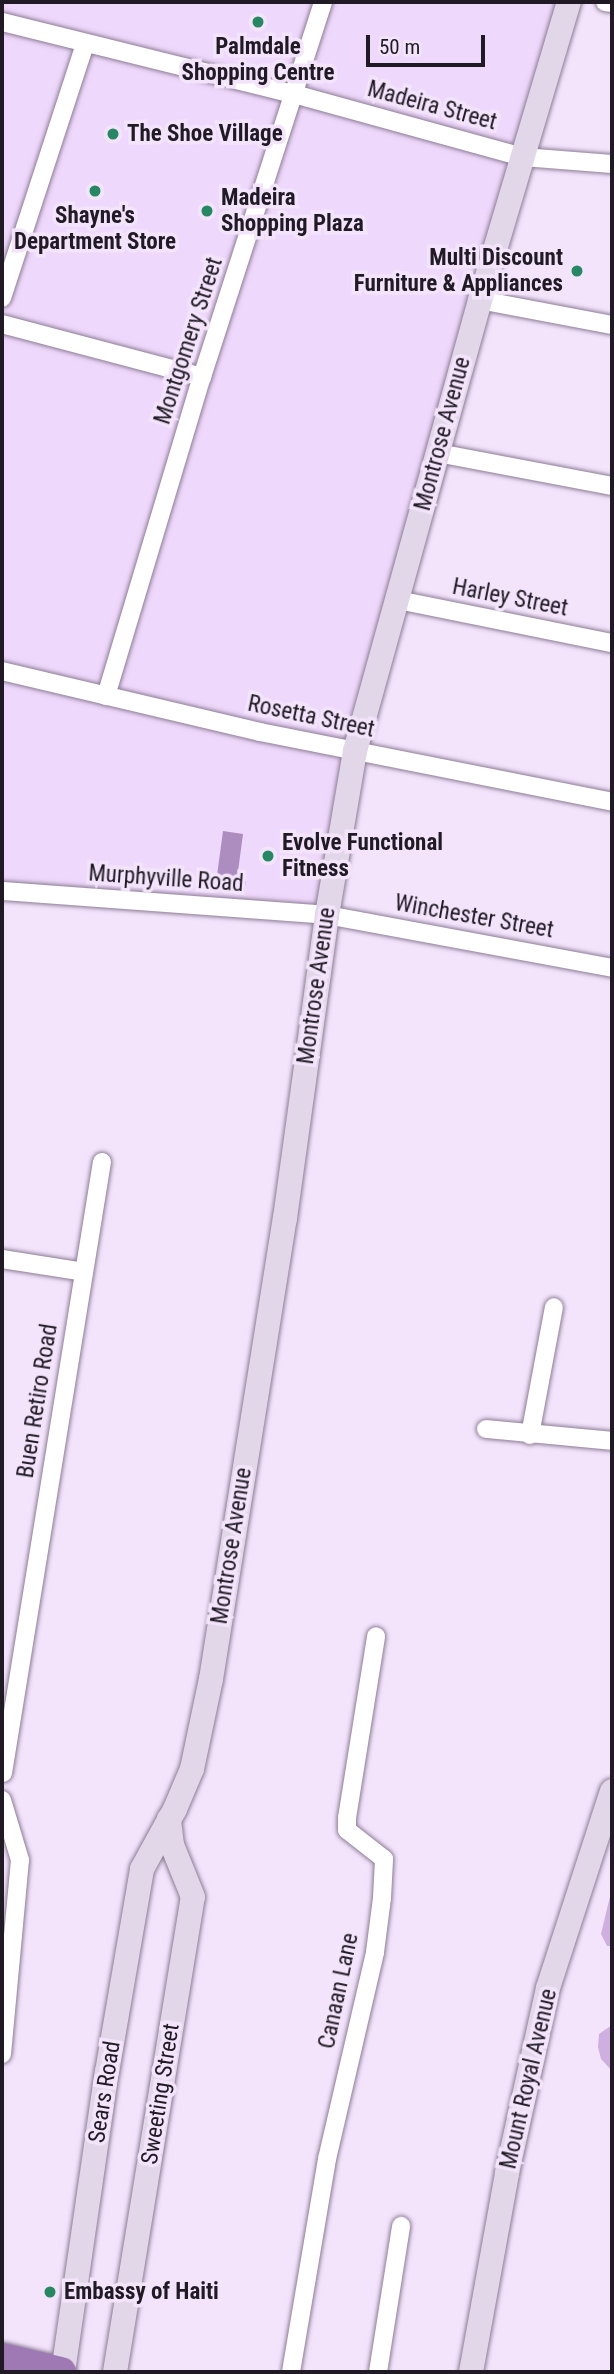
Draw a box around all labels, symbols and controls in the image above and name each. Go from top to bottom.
marker: Palmdale Shopping Centre [250,14,266,30]
scale bar [369,21,488,65]
place label: Palmdale Shopping Centre [182,33,334,87]
text: 50 m [379,35,420,59]
street label: Madeira Street [364,76,500,136]
place label: The Shoe Village [127,120,283,148]
marker: The Shoe Village [105,126,121,142]
marker: Shayne's Department Store [87,183,103,199]
place label: Madeira Shopping Plaza [221,184,364,238]
place label: Shayne's Department Store [14,202,176,256]
marker: Madeira Shopping Plaza [199,203,215,219]
place label: Multi Discount Furniture & Appliances [354,244,563,298]
street label: Montgomery Street [149,254,229,428]
marker: Multi Discount Furniture & Appliances [569,263,585,279]
street label: Montrose Avenue [409,354,477,514]
street label: Harley Street [450,573,570,623]
street label: Rosetta Street [245,690,377,744]
place label: Evolve Functional Fitness [282,829,443,883]
marker: Evolve Functional Fitness [260,848,276,864]
street label: Murphyville Road [88,860,244,898]
street label: Winchester Street [392,889,556,945]
street label: Montrose Avenue [292,906,342,1066]
street label: Buen Retiro Road [12,1322,64,1480]
street label: Montrose Avenue [206,1466,258,1626]
street label: Canaan Lane [313,1931,365,2051]
street label: Mount Royal Avenue [495,1986,563,2172]
street label: Sweeting Street [136,2022,186,2166]
street label: Sears Road [83,2039,127,2145]
place label: Embassy of Haiti [64,2278,219,2306]
marker: Embassy of Haiti [42,2284,58,2300]

